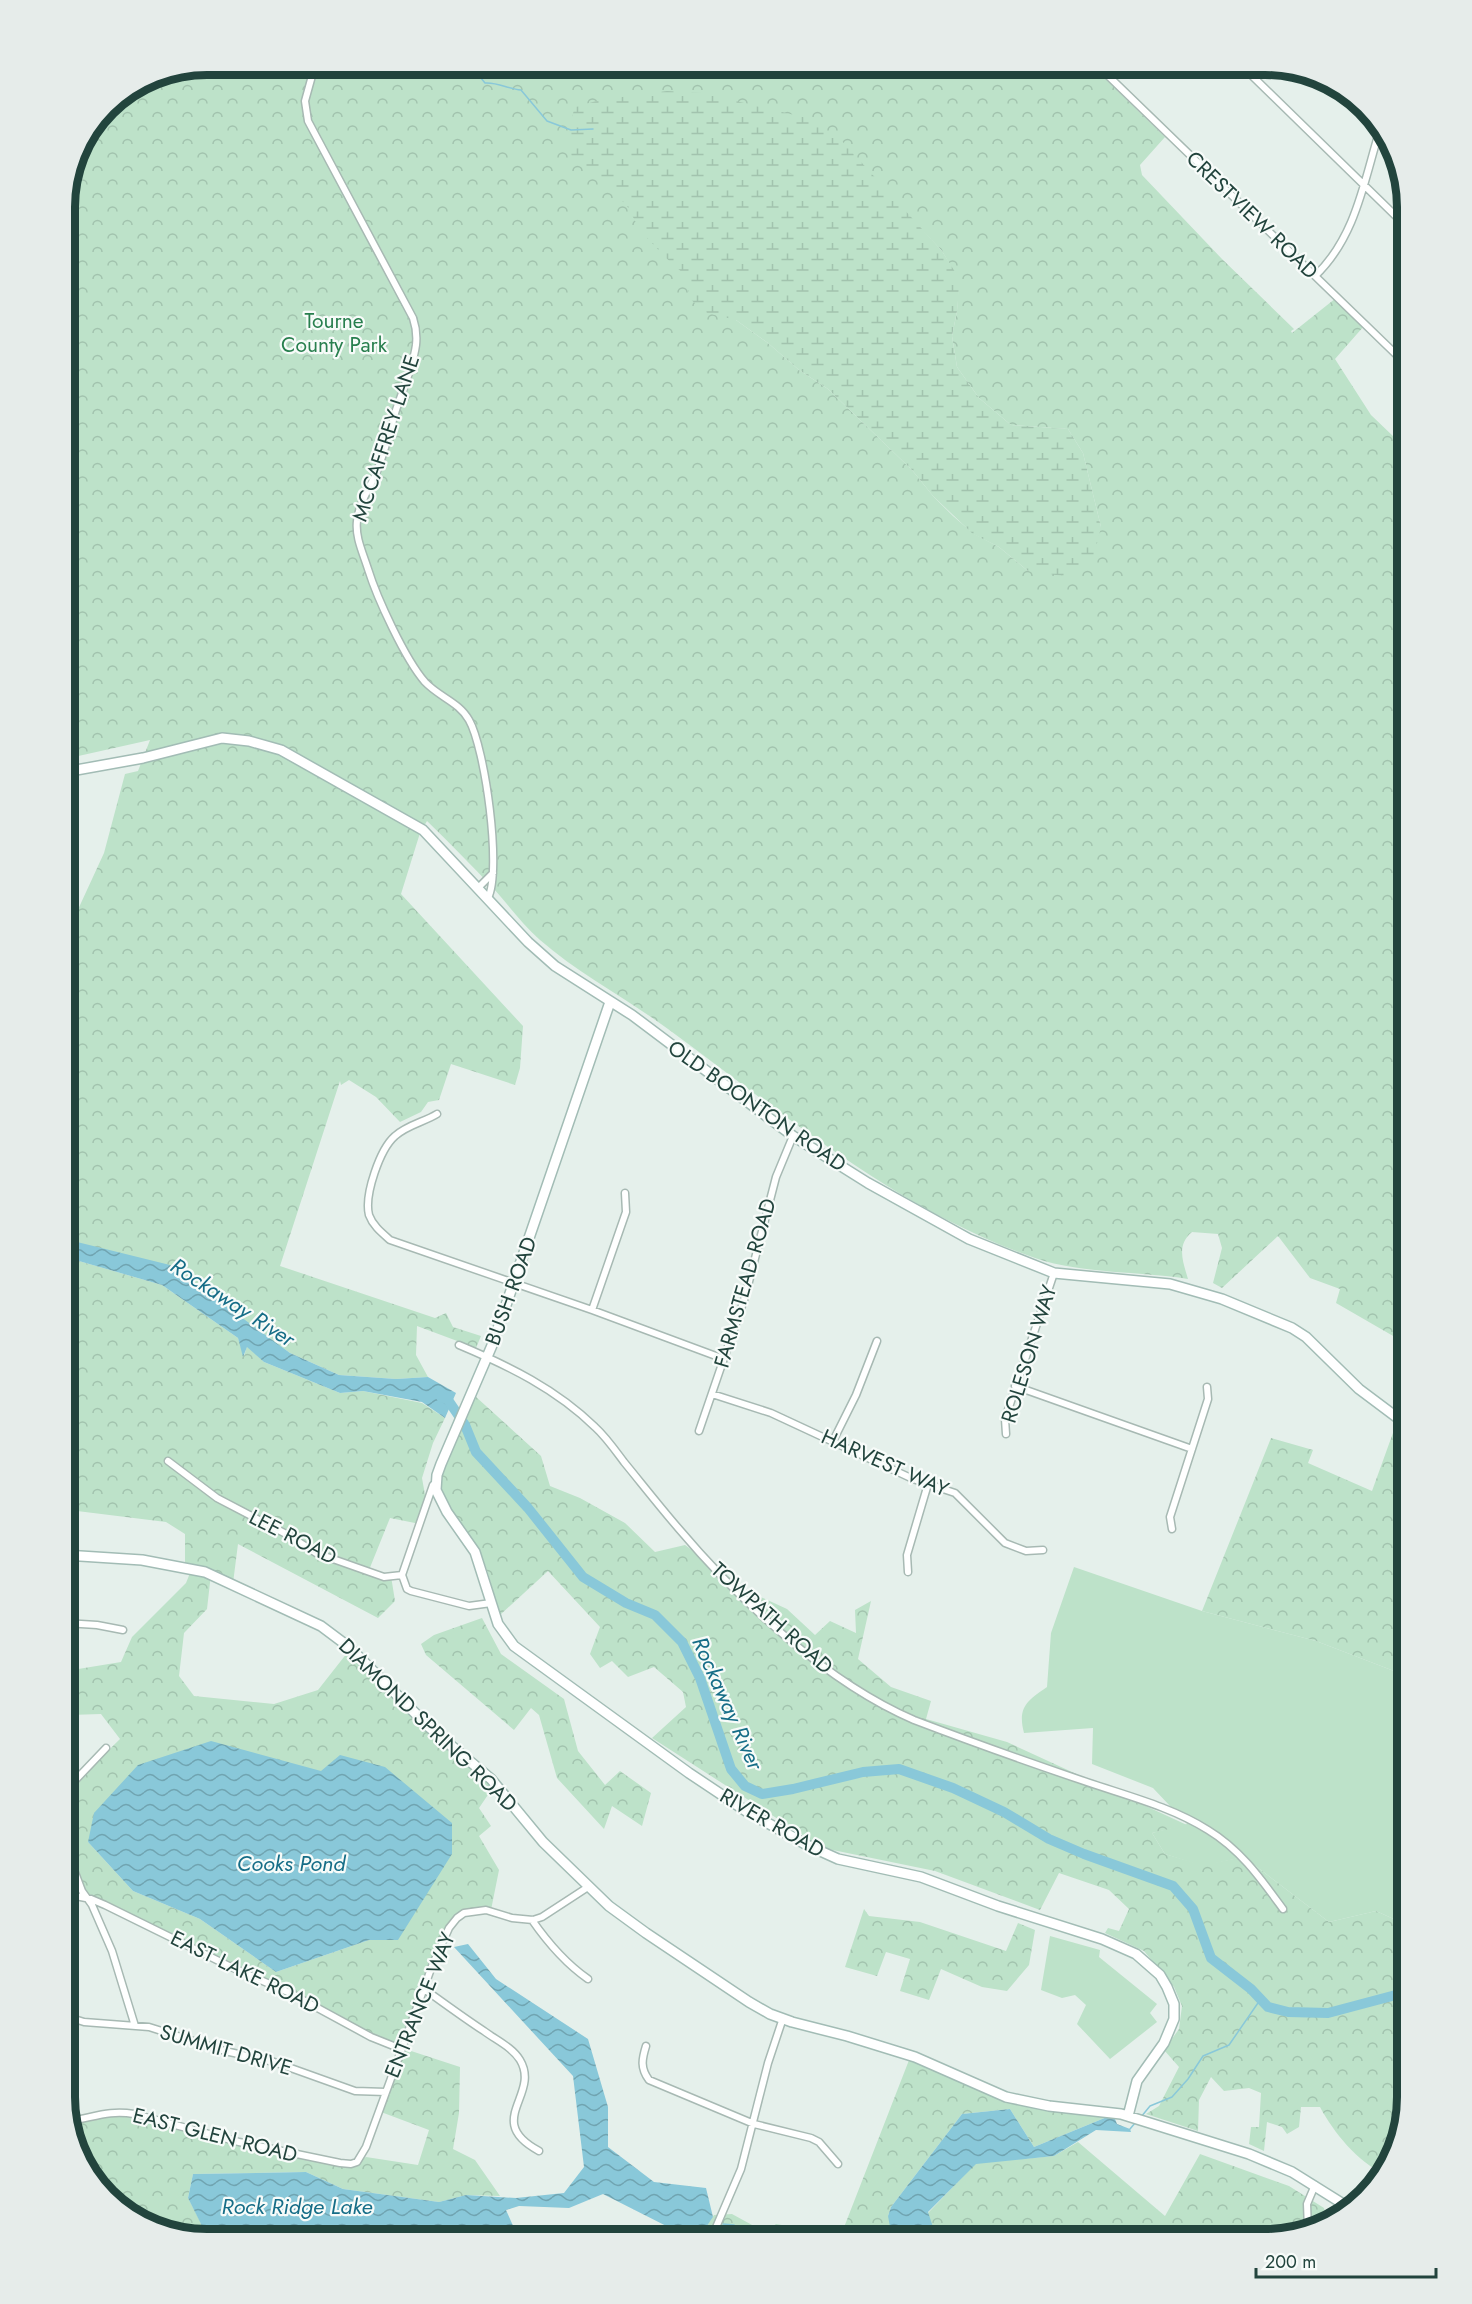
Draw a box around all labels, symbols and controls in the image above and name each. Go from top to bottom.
street label: CRESTVIEW ROAD [1179,144,1325,286]
park label: Tourne County Park [281,306,388,360]
street label: MCCAFFREY LANE [345,351,427,525]
street label: OLD BOONTON ROAD [662,1033,852,1179]
street label: FARMSTEAD ROAD [706,1195,784,1371]
street label: BUSH ROAD [477,1233,545,1349]
water label: Rockaway River [164,1250,303,1355]
street label: ROLESON WAY [994,1281,1064,1427]
street label: HARVEST WAY [817,1422,954,1505]
street label: LEE ROAD [244,1502,342,1572]
street label: TOWPATH ROAD [704,1555,840,1681]
street label: DIAMOND SPRING ROAD [332,1631,524,1819]
water label: Rockaway River [684,1631,772,1776]
street label: RIVER ROAD [714,1781,830,1865]
water label: Cooks Pond [237,1847,347,1879]
street label: EAST LAKE ROAD [165,1923,325,2021]
street label: ENTRANCE WAY [377,1928,463,2082]
street label: SUMMIT DRIVE [156,2017,296,2083]
street label: EAST GLEN ROAD [130,2100,300,2170]
water label: Rock Ridge Lake [221,2190,373,2222]
scale bar [1256,2241,1436,2279]
text: 200 m [1265,2249,1316,2275]

